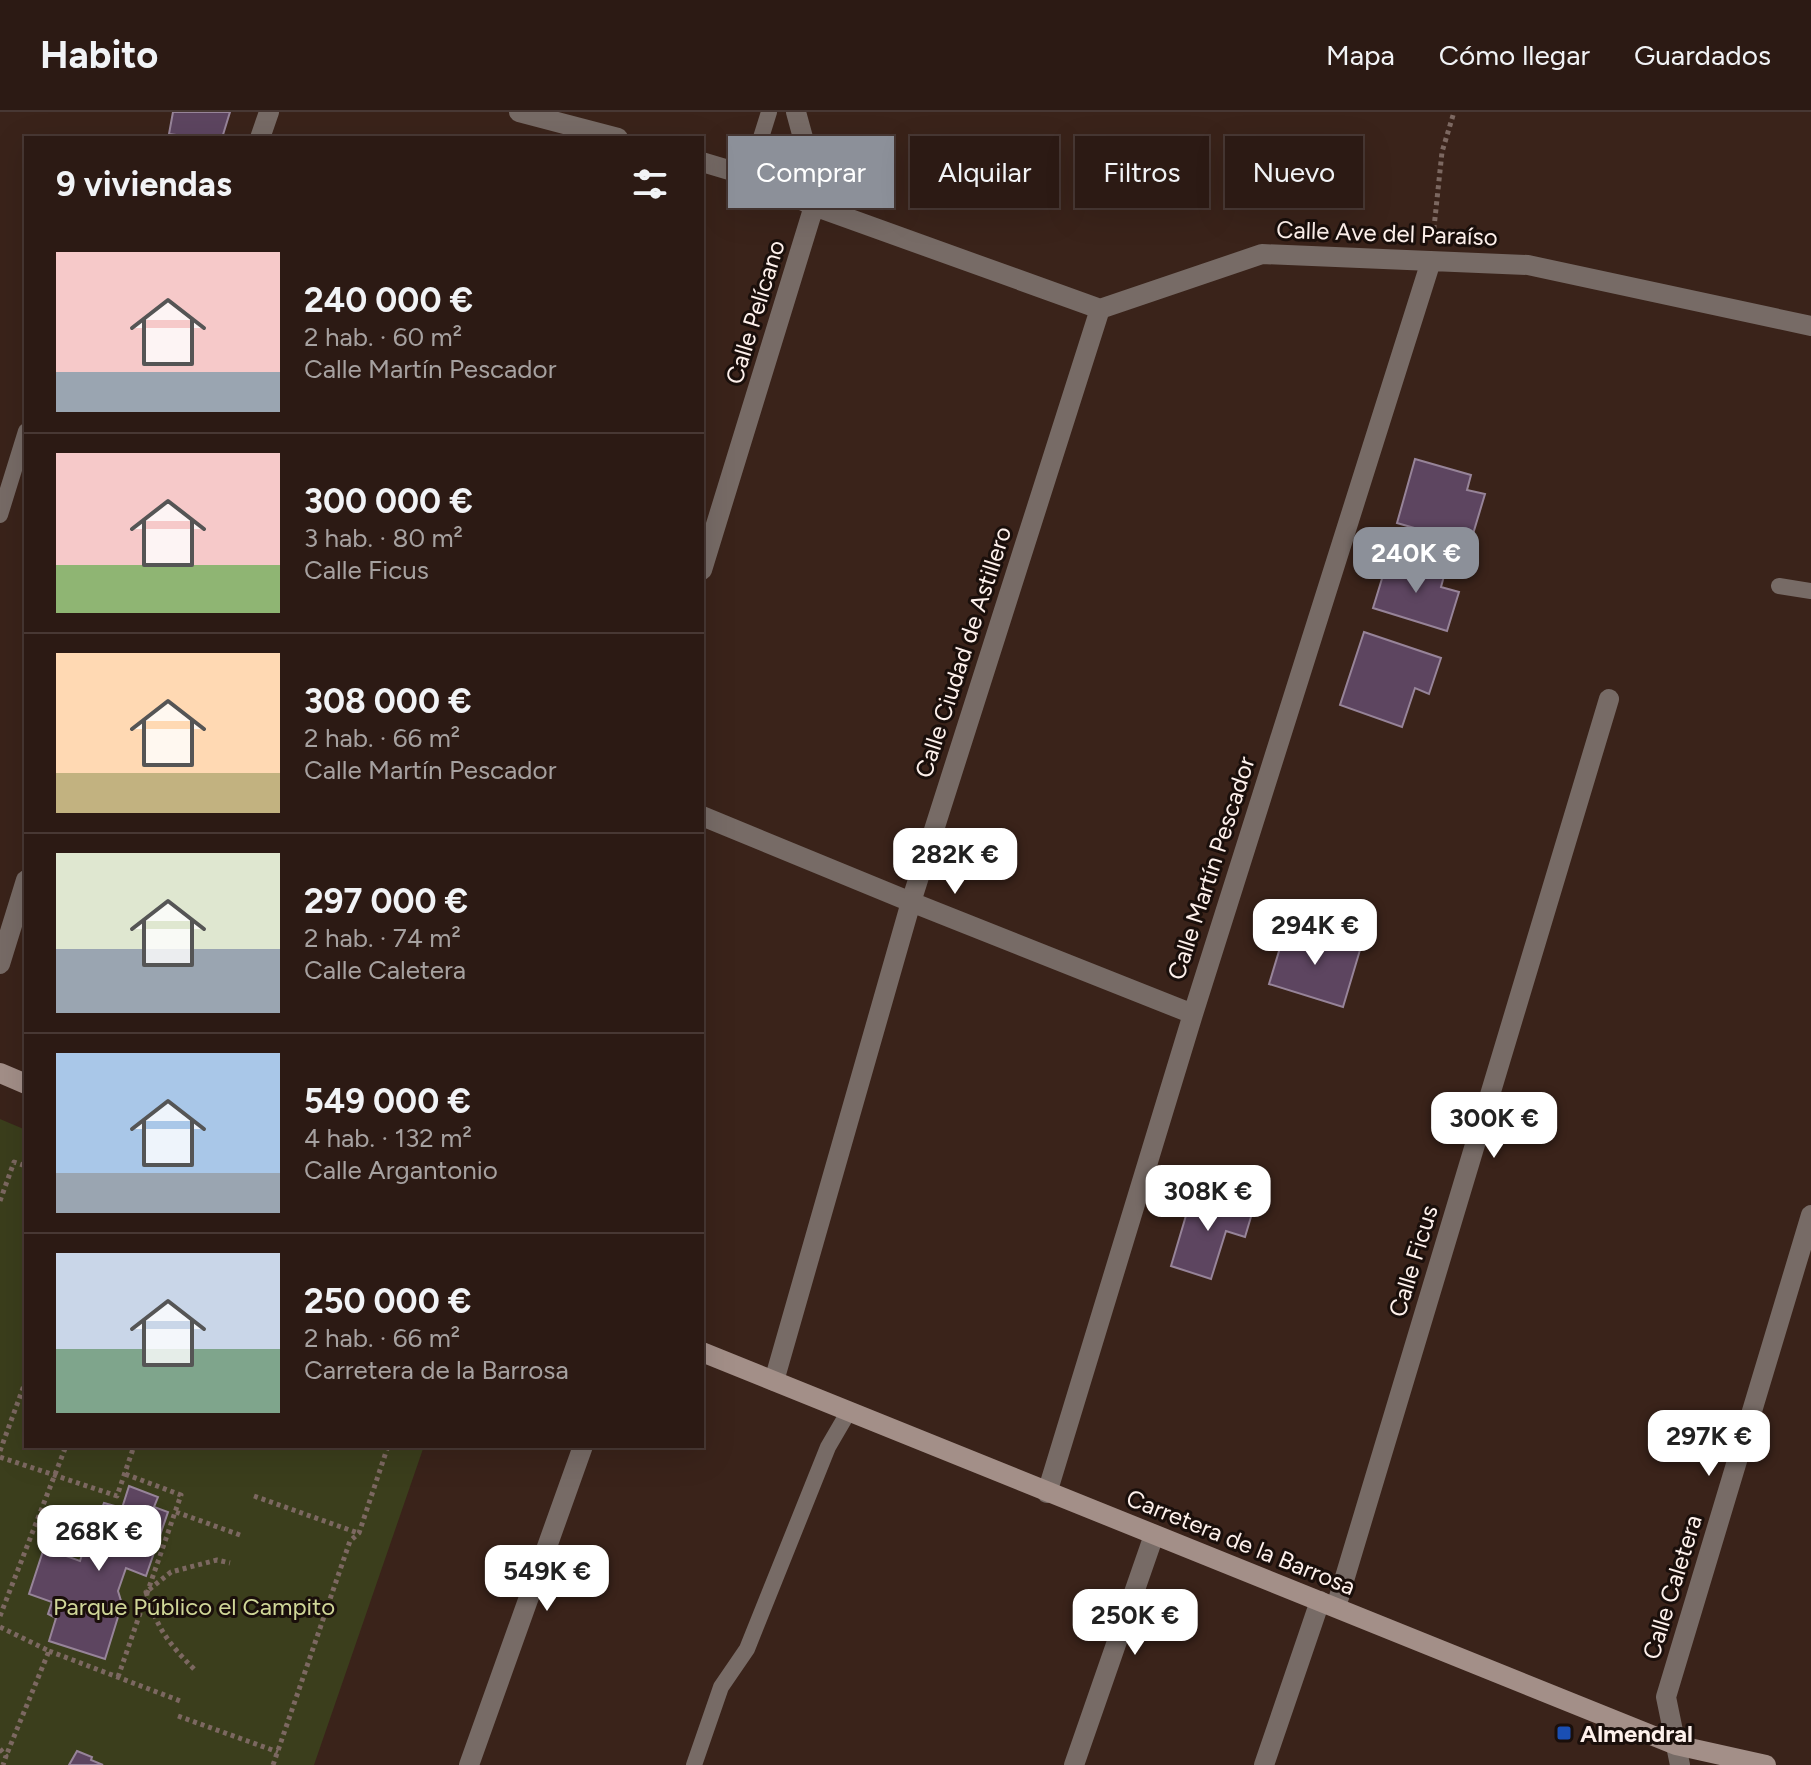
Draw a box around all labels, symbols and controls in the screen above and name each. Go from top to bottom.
text: Habito [40,32,158,78]
text: Mapa [1326,38,1395,72]
text: Cómo llegar [1439,38,1590,72]
text: Guardados [1634,38,1771,72]
chip: Comprar [728,136,894,208]
chip: Alquilar [910,136,1059,208]
chip: Filtros [1075,136,1209,208]
chip: Nuevo [1225,136,1363,208]
icon: filters [628,162,672,206]
text: 9 viviendas [56,164,232,205]
street label: Calle Ave del Paraíso [1276,215,1498,251]
street label: Calle Pelícano [719,236,791,388]
text: 240 000 € [304,280,473,321]
icon: home [120,284,216,380]
text: 2 hab. · 60 m² [304,321,462,353]
text: Calle Martín Pescador [304,353,556,385]
text: 300 000 € [304,481,473,522]
icon: home [120,485,216,581]
text: 3 hab. · 80 m² [304,522,463,554]
street label: Calle Ciudad de Astillero [909,523,1017,781]
pin: 240K € [1351,527,1481,595]
text: 240K € [1371,537,1461,569]
text: Calle Ficus [304,554,429,586]
text: 308 000 € [304,681,472,722]
icon: home [120,685,216,781]
text: 2 hab. · 66 m² [304,722,460,754]
street label: Calle Martín Pescador [1161,753,1261,983]
text: Calle Martín Pescador [304,754,556,786]
pin: 282K € [890,828,1020,896]
text: 282K € [911,838,999,870]
text: 297 000 € [304,881,468,922]
icon: home [120,885,216,981]
pin: 294K € [1250,899,1380,967]
text: 294K € [1271,909,1359,941]
text: 2 hab. · 74 m² [304,922,461,954]
text: Calle Caletera [304,954,466,986]
text: 549 000 € [304,1081,471,1122]
icon: home [120,1085,216,1181]
pin: 300K € [1429,1092,1559,1160]
text: 300K € [1449,1102,1539,1134]
text: 4 hab. · 132 m² [304,1122,472,1154]
text: Calle Argantonio [304,1154,498,1186]
pin: 308K € [1143,1165,1273,1233]
text: 308K € [1164,1175,1252,1207]
street label: Calle Ficus [1382,1202,1444,1320]
text: 250 000 € [304,1281,471,1322]
icon: home [120,1285,216,1381]
text: 2 hab. · 66 m² [304,1322,460,1354]
text: Carretera de la Barrosa [304,1354,569,1386]
pin: 297K € [1644,1410,1774,1478]
text: 297K € [1666,1420,1752,1452]
street label: Carretera de la Barrosa [1122,1483,1360,1601]
pin: 268K € [34,1505,164,1573]
street label: Calle Caletera [1636,1511,1708,1663]
text: 268K € [55,1515,143,1547]
pin: 549K € [482,1545,612,1613]
text: 549K € [503,1555,591,1587]
pin: 250K € [1070,1589,1200,1657]
park label: Parque Público el Campito [53,1592,335,1621]
text: 250K € [1091,1599,1179,1631]
place label: Almendral [1580,1719,1693,1748]
marker: Almendral [1555,1724,1573,1742]

